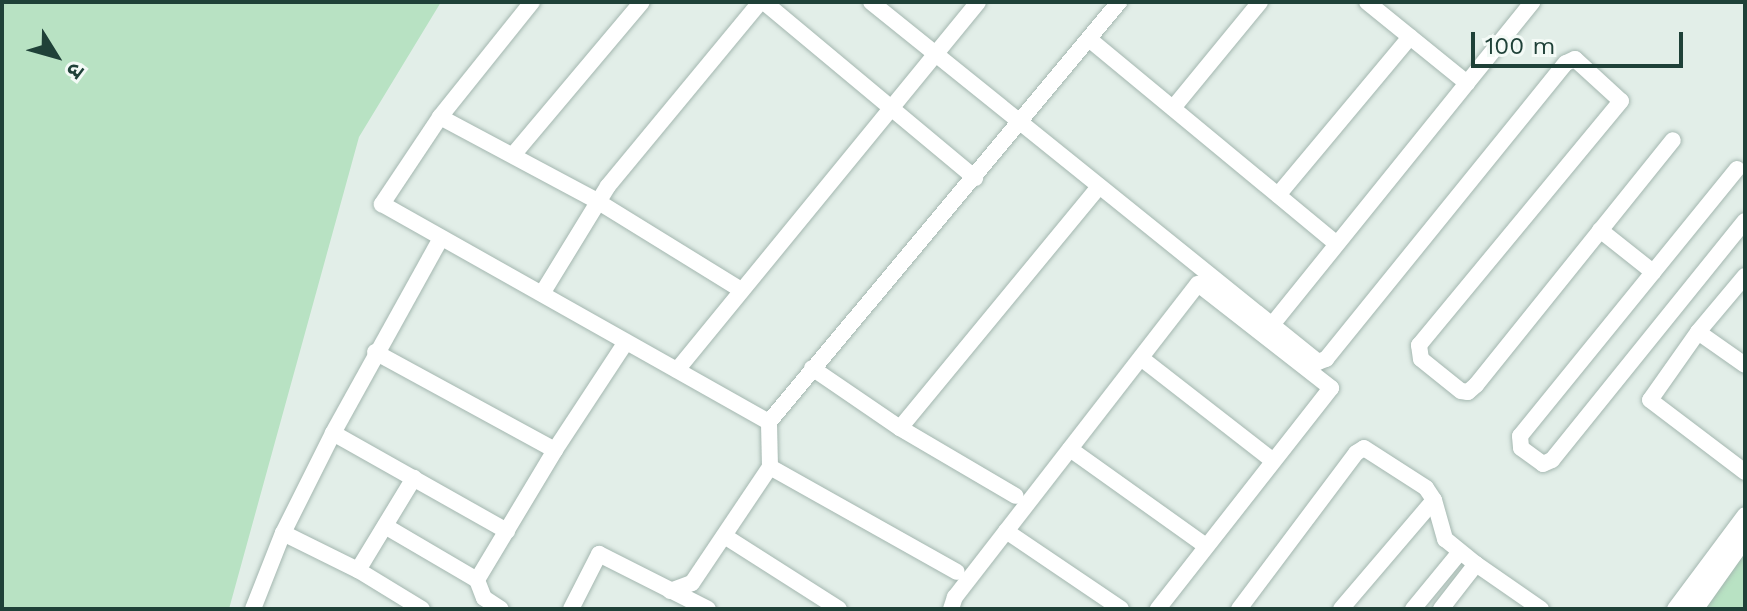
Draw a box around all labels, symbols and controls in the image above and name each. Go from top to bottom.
north arrow [16,16,96,96]
scale bar [1475,16,1687,66]
text: 100 m [1485,32,1555,60]
text: उ [62,58,89,83]

